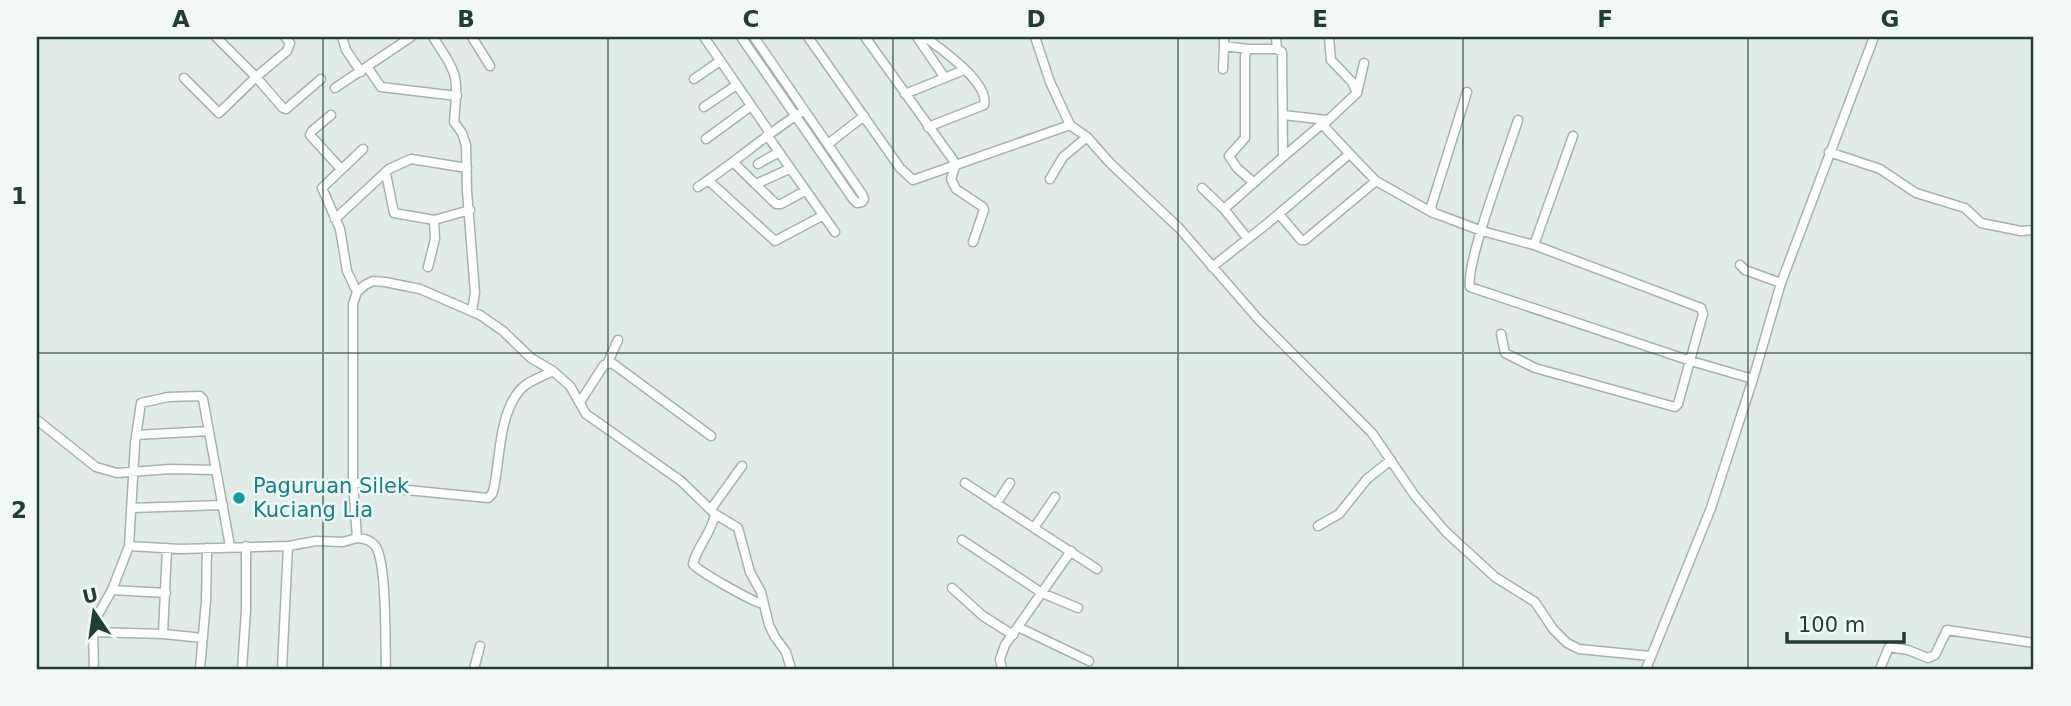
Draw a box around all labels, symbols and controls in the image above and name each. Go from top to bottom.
text: A [172,6,190,32]
text: B [457,6,475,32]
text: C [743,6,759,32]
text: D [1026,6,1046,32]
text: E [1312,6,1328,32]
text: F [1597,6,1613,32]
text: G [1881,6,1899,32]
text: 1 [11,183,27,209]
place label: Paguruan Silek Kuciang Lia [253,474,410,522]
marker: Paguruan Silek Kuciang Lia [231,490,247,506]
text: 2 [11,497,27,523]
north arrow [60,576,130,646]
text: U [80,583,100,608]
scale bar [1787,601,1905,645]
text: 100 m [1798,613,1865,637]

